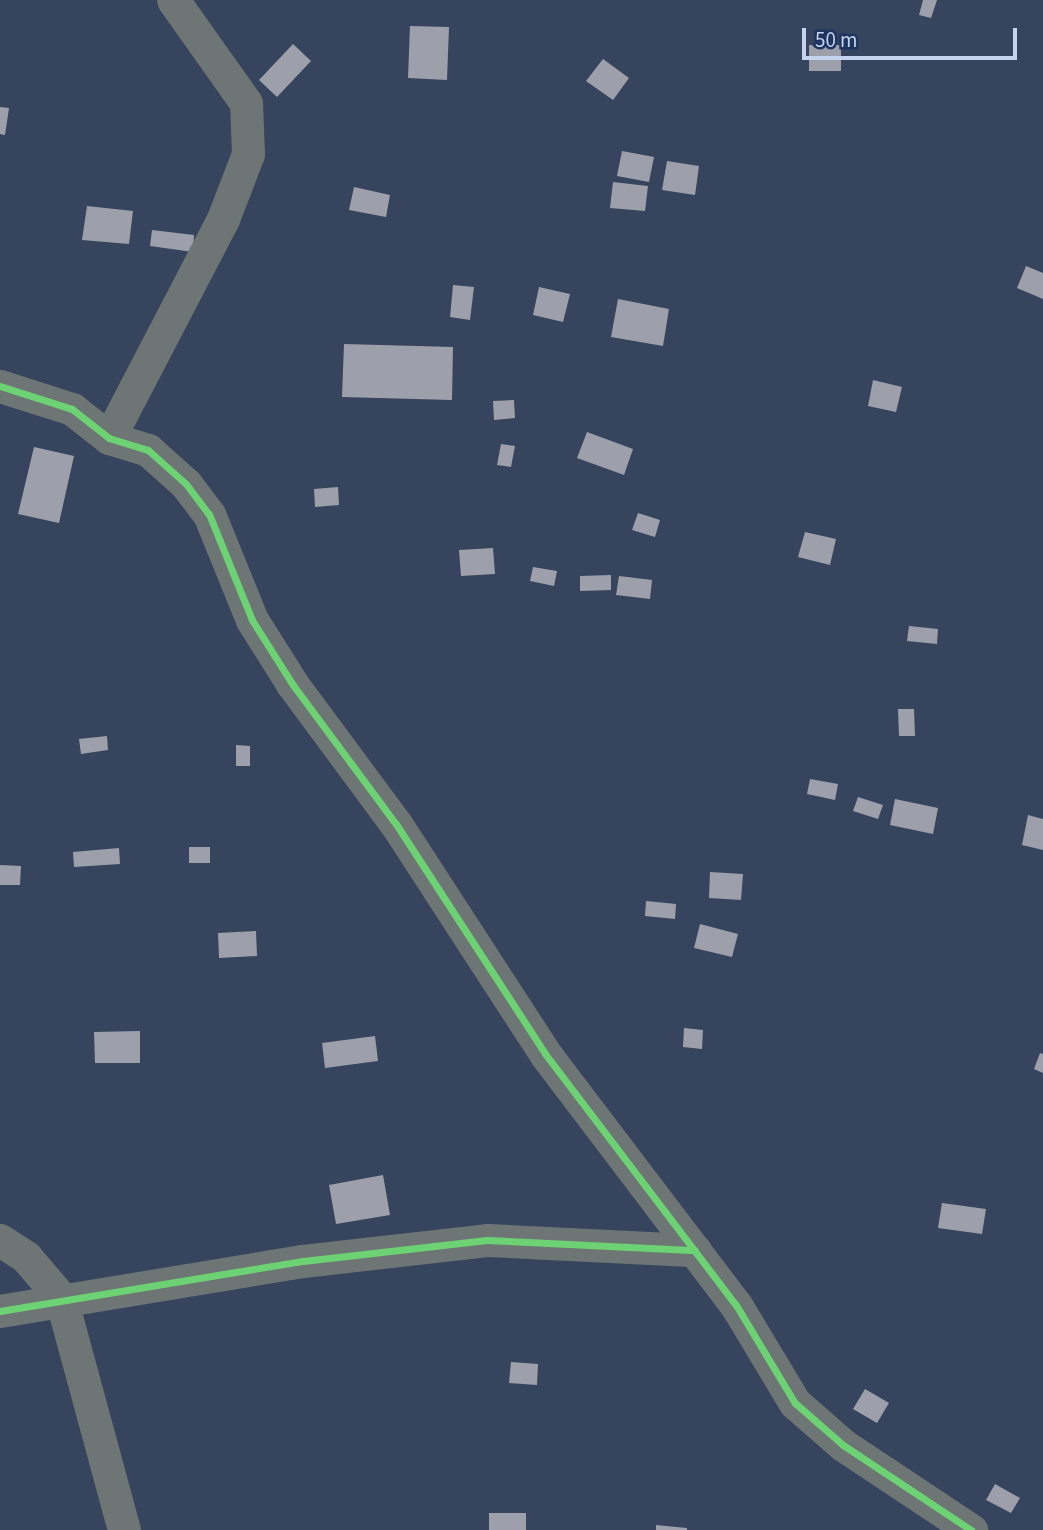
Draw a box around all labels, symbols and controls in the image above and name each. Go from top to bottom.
scale bar [805,14,1020,58]
text: 50 m [815,25,857,55]

